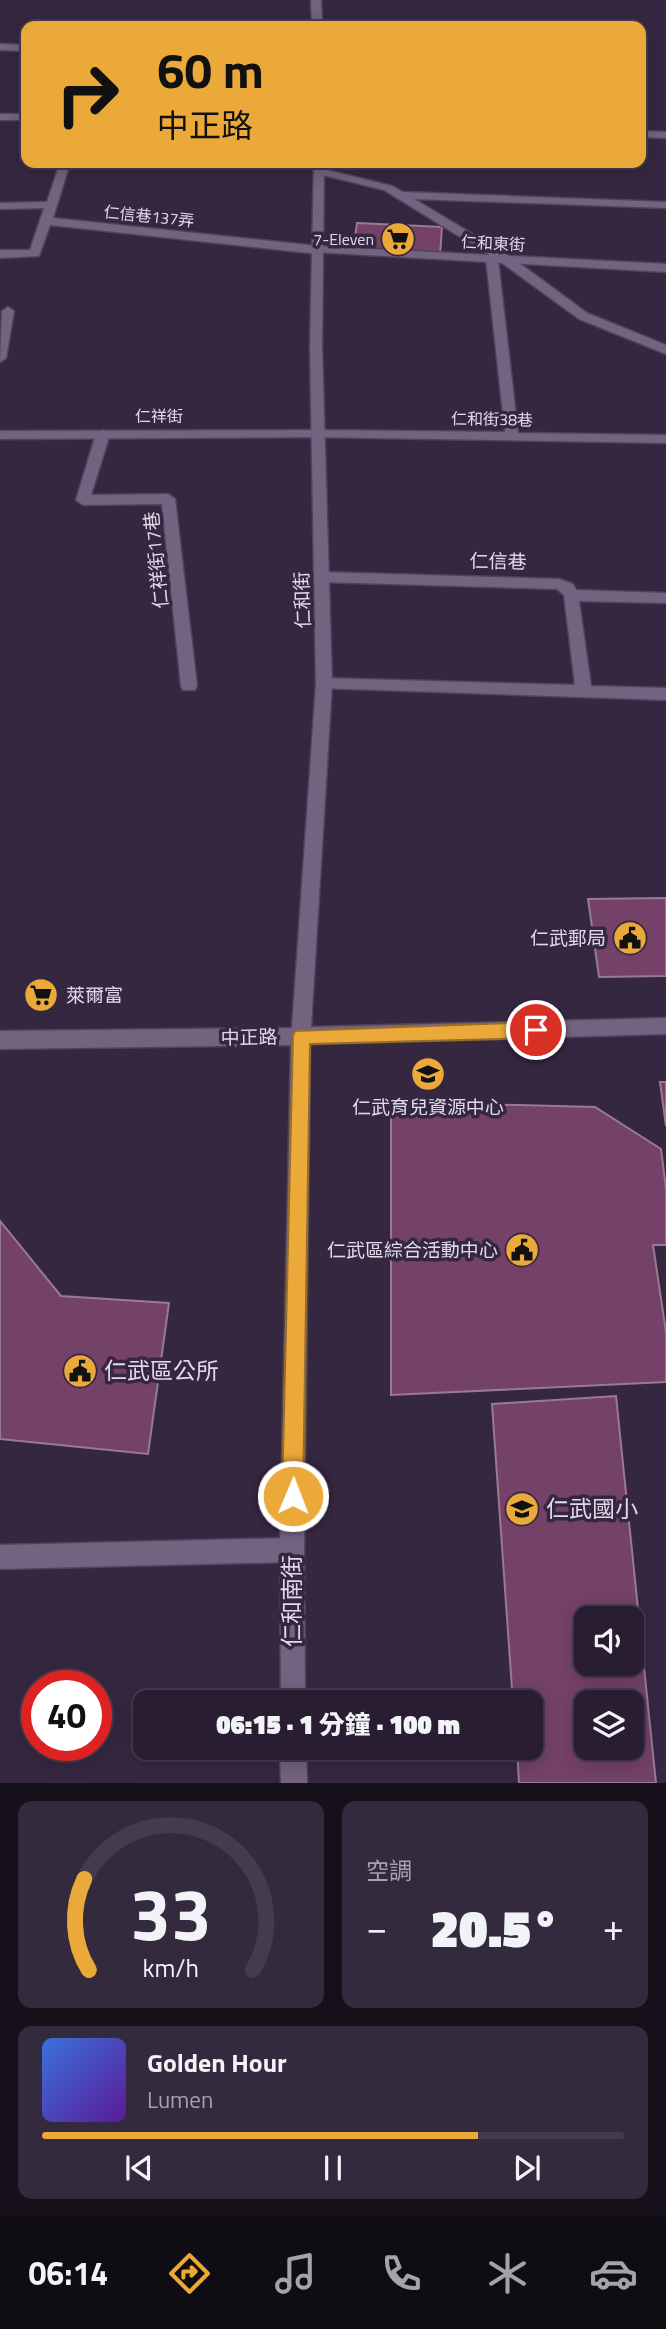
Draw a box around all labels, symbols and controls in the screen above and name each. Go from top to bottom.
text: 60 m [157,32,264,107]
icon: right [42,49,133,140]
text: 中正路 [157,101,253,149]
street label: 仁信巷137弄 [103,199,195,233]
supermarket icon: 7-Eleven [379,220,417,258]
place label: 7-Eleven [313,227,374,251]
street label: 仁和東街 [460,229,526,257]
street label: 仁祥街 [135,404,183,428]
street label: 仁和街38巷 [451,406,533,432]
street label: 仁祥街17巷 [136,510,175,610]
street label: 仁信巷 [469,546,527,575]
street label: 仁和街 [286,571,317,629]
public building icon: 仁武郵局 [611,919,649,957]
place label: 仁武郵局 [530,923,606,952]
supermarket icon: 萊爾富 [22,976,60,1014]
place label: 萊爾富 [66,980,123,1009]
pin [506,1000,566,1060]
icon: arrive [517,1011,555,1049]
street label: 中正路 [220,1022,278,1051]
school or university icon: 仁武育兒資源中心 [409,1055,447,1093]
place label: 仁武育兒資源中心 [352,1092,504,1121]
public building icon: 仁武區綜合活動中心 [503,1231,541,1269]
place label: 仁武區綜合活動中心 [327,1235,498,1264]
public building icon: 仁武區公所 [61,1352,99,1390]
place label: 仁武區公所 [104,1353,219,1388]
position arrow [256,1459,330,1533]
school or university icon: 仁武國小 [503,1490,541,1528]
place label: 仁武國小 [546,1491,638,1526]
street label: 仁和南街 [274,1555,309,1647]
map controls [574,1606,644,1760]
button: sound [574,1606,644,1676]
speed limit sign: 40 [21,1670,112,1761]
button: layers [574,1690,644,1760]
text: 06:15 · 1 分鐘 · 100 m [216,1705,460,1744]
text: 空調 [366,1853,412,1888]
text: 33 [130,1859,212,1969]
text: 20.5° [430,1888,560,1967]
text: − [366,1898,387,1956]
text: + [603,1898,624,1956]
text: km/h [143,1949,199,1987]
text: Golden Hour [147,2043,287,2082]
text: Lumen [147,2082,213,2117]
icon: previous [120,2149,158,2187]
icon: pause [314,2149,352,2187]
icon: next [508,2149,546,2187]
text: 06:14 [28,2249,108,2297]
icon: directions [165,2249,214,2298]
icon: music [271,2249,320,2298]
icon: phone [377,2249,426,2298]
icon: climate [483,2249,532,2298]
icon: car [589,2249,638,2298]

